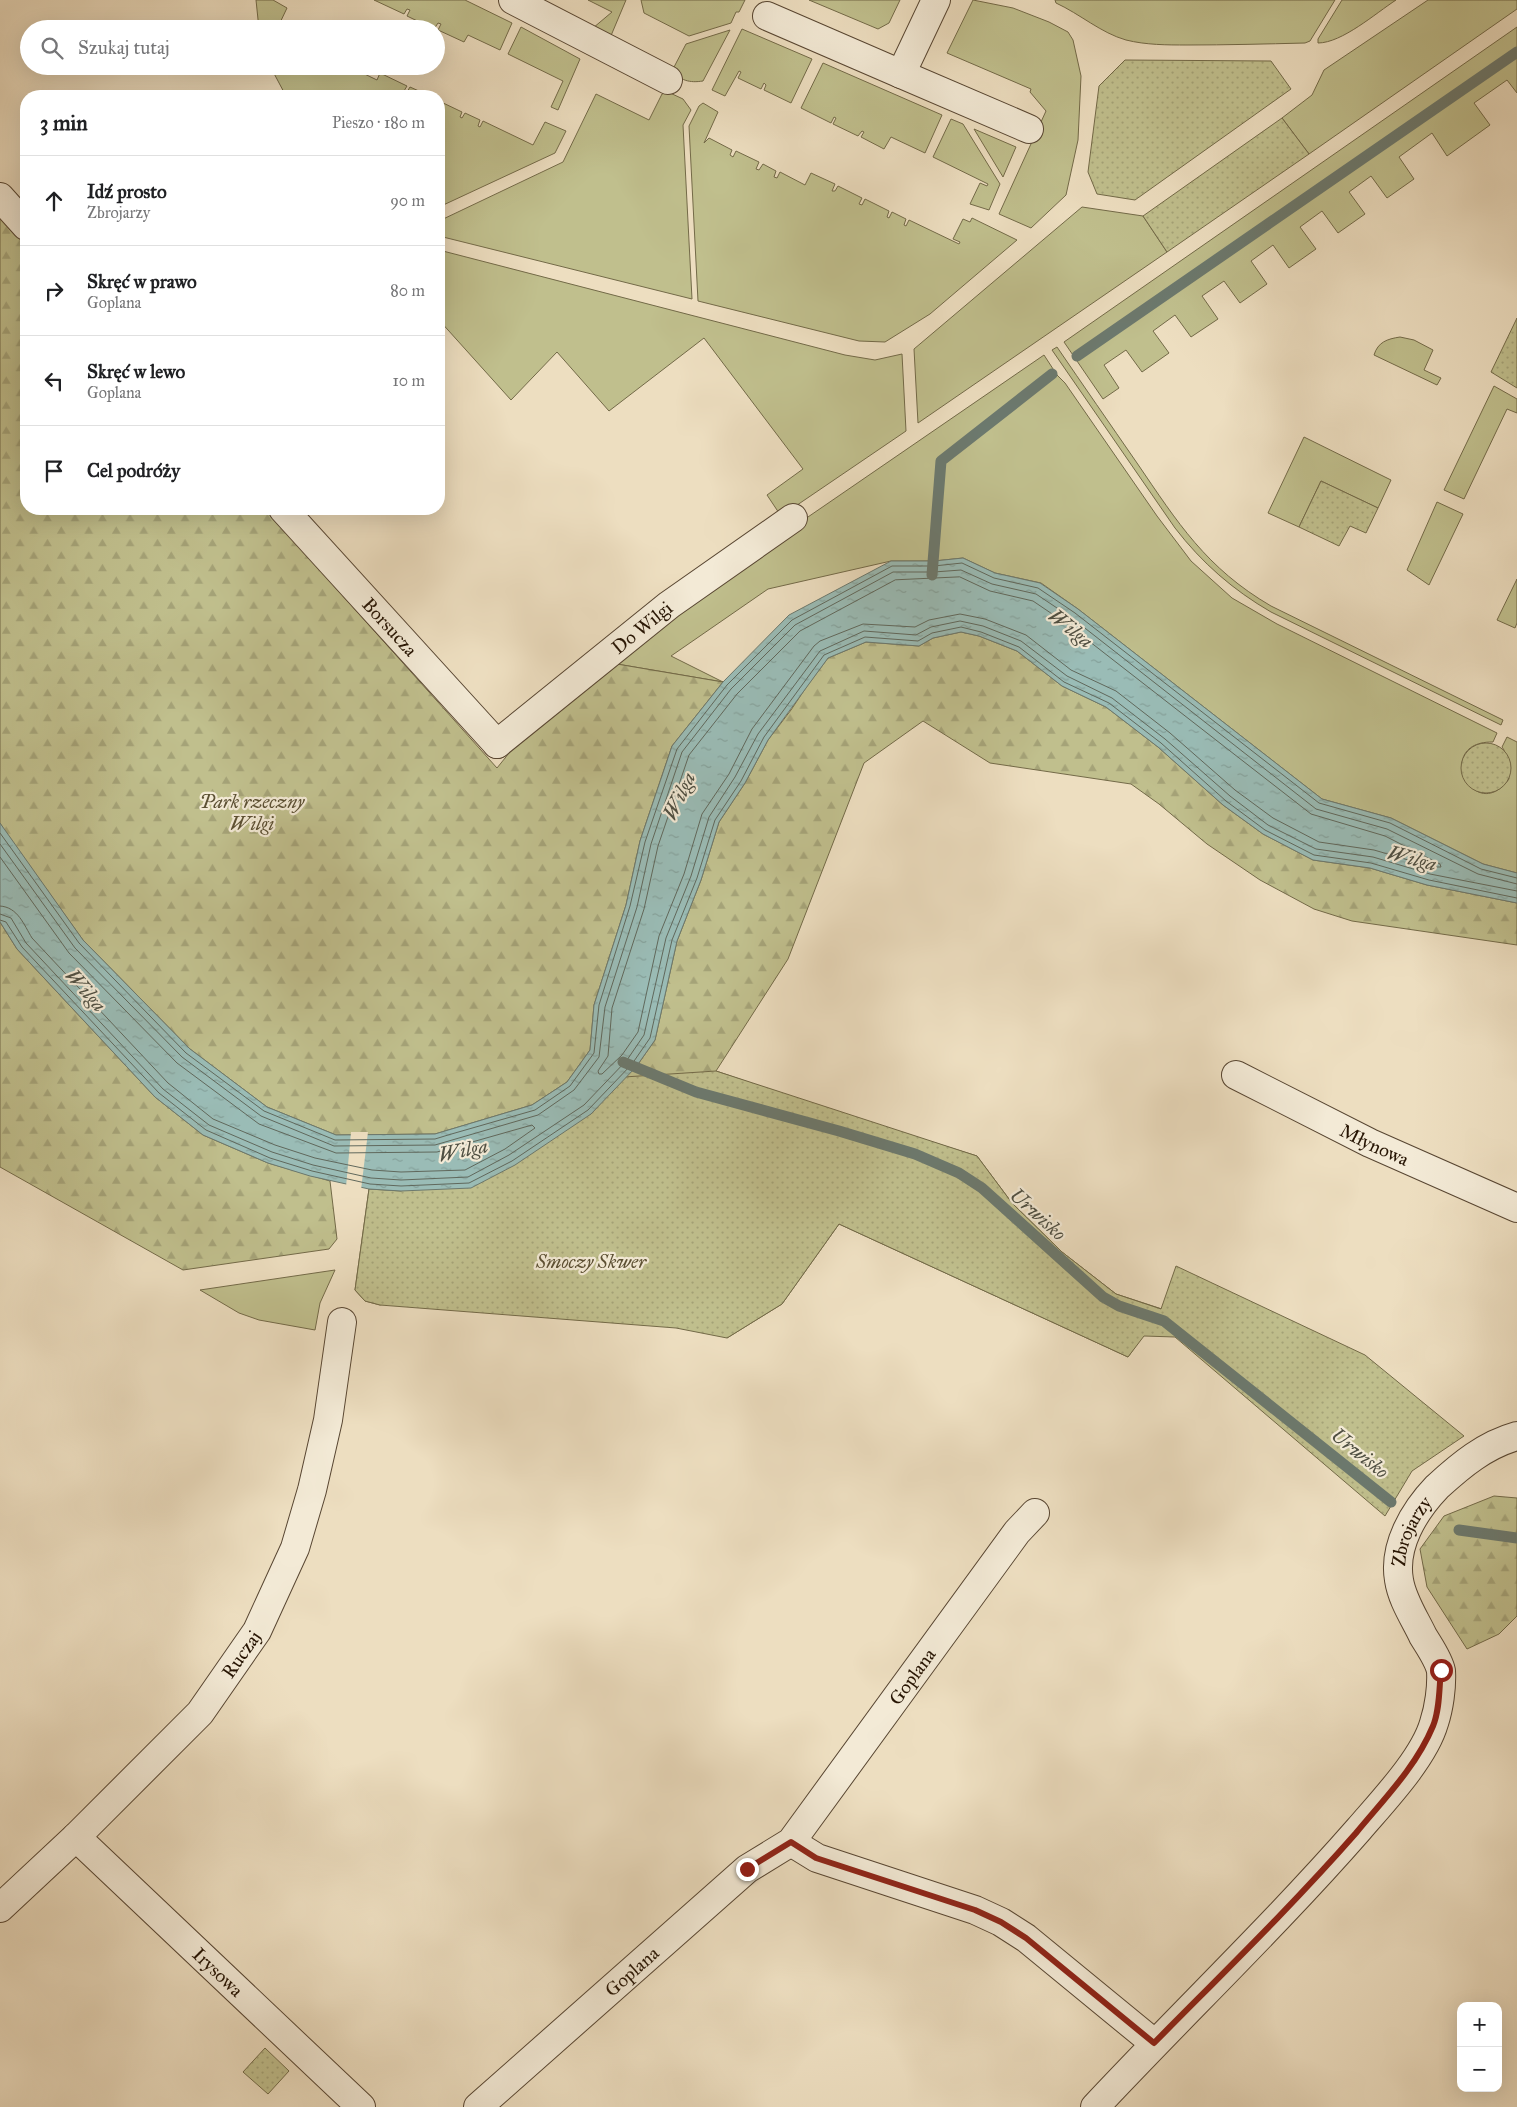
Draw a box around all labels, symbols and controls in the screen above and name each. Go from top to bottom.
search box [20,20,445,75]
icon: search [38,34,66,62]
text: Szukaj tutaj [78,36,170,59]
text: 3 min [40,110,88,136]
text: Pieszo · 180 m [332,113,425,132]
text: Idź prosto [87,180,167,203]
icon: ahead [40,187,68,215]
text: 90 m [390,191,425,210]
text: Zbrojarzy [87,203,150,222]
text: Skręć w prawo [87,270,197,293]
icon: right [40,277,68,305]
text: 80 m [390,281,425,300]
text: Goplana [87,293,141,312]
text: Skręć w lewo [87,360,185,383]
icon: left [40,367,68,395]
text: 10 m [393,371,425,390]
text: Goplana [87,383,141,402]
icon: arrive [40,457,68,485]
text: Cel podróży [87,459,180,482]
street label: Borsucza [357,593,423,662]
street label: Do Wilgi [607,596,677,659]
water label: Wilga [1044,603,1098,653]
water label: Wilga [658,768,700,824]
park label: Park rzeczny Wilgi [200,790,305,835]
water label: Wilga [1385,840,1439,876]
water label: Wilga [60,963,112,1017]
street label: Młynowa [1336,1119,1413,1171]
water label: Wilga [436,1133,490,1167]
water label: Urwisko [1005,1183,1071,1246]
park label: Smoczy Skwer [535,1250,647,1273]
water label: Urwisko [1326,1422,1394,1484]
street label: Zbrojarzy [1387,1491,1437,1567]
street label: Ruczaj [217,1626,266,1683]
street label: Goplana [884,1643,941,1709]
route start [1430,1659,1453,1682]
route end [736,1858,759,1881]
street label: Goplana [600,1941,664,2002]
street label: Irysowa [188,1943,249,2002]
map controls [1457,2002,1502,2092]
button: + [1457,2002,1502,2047]
button: − [1457,2047,1502,2092]

